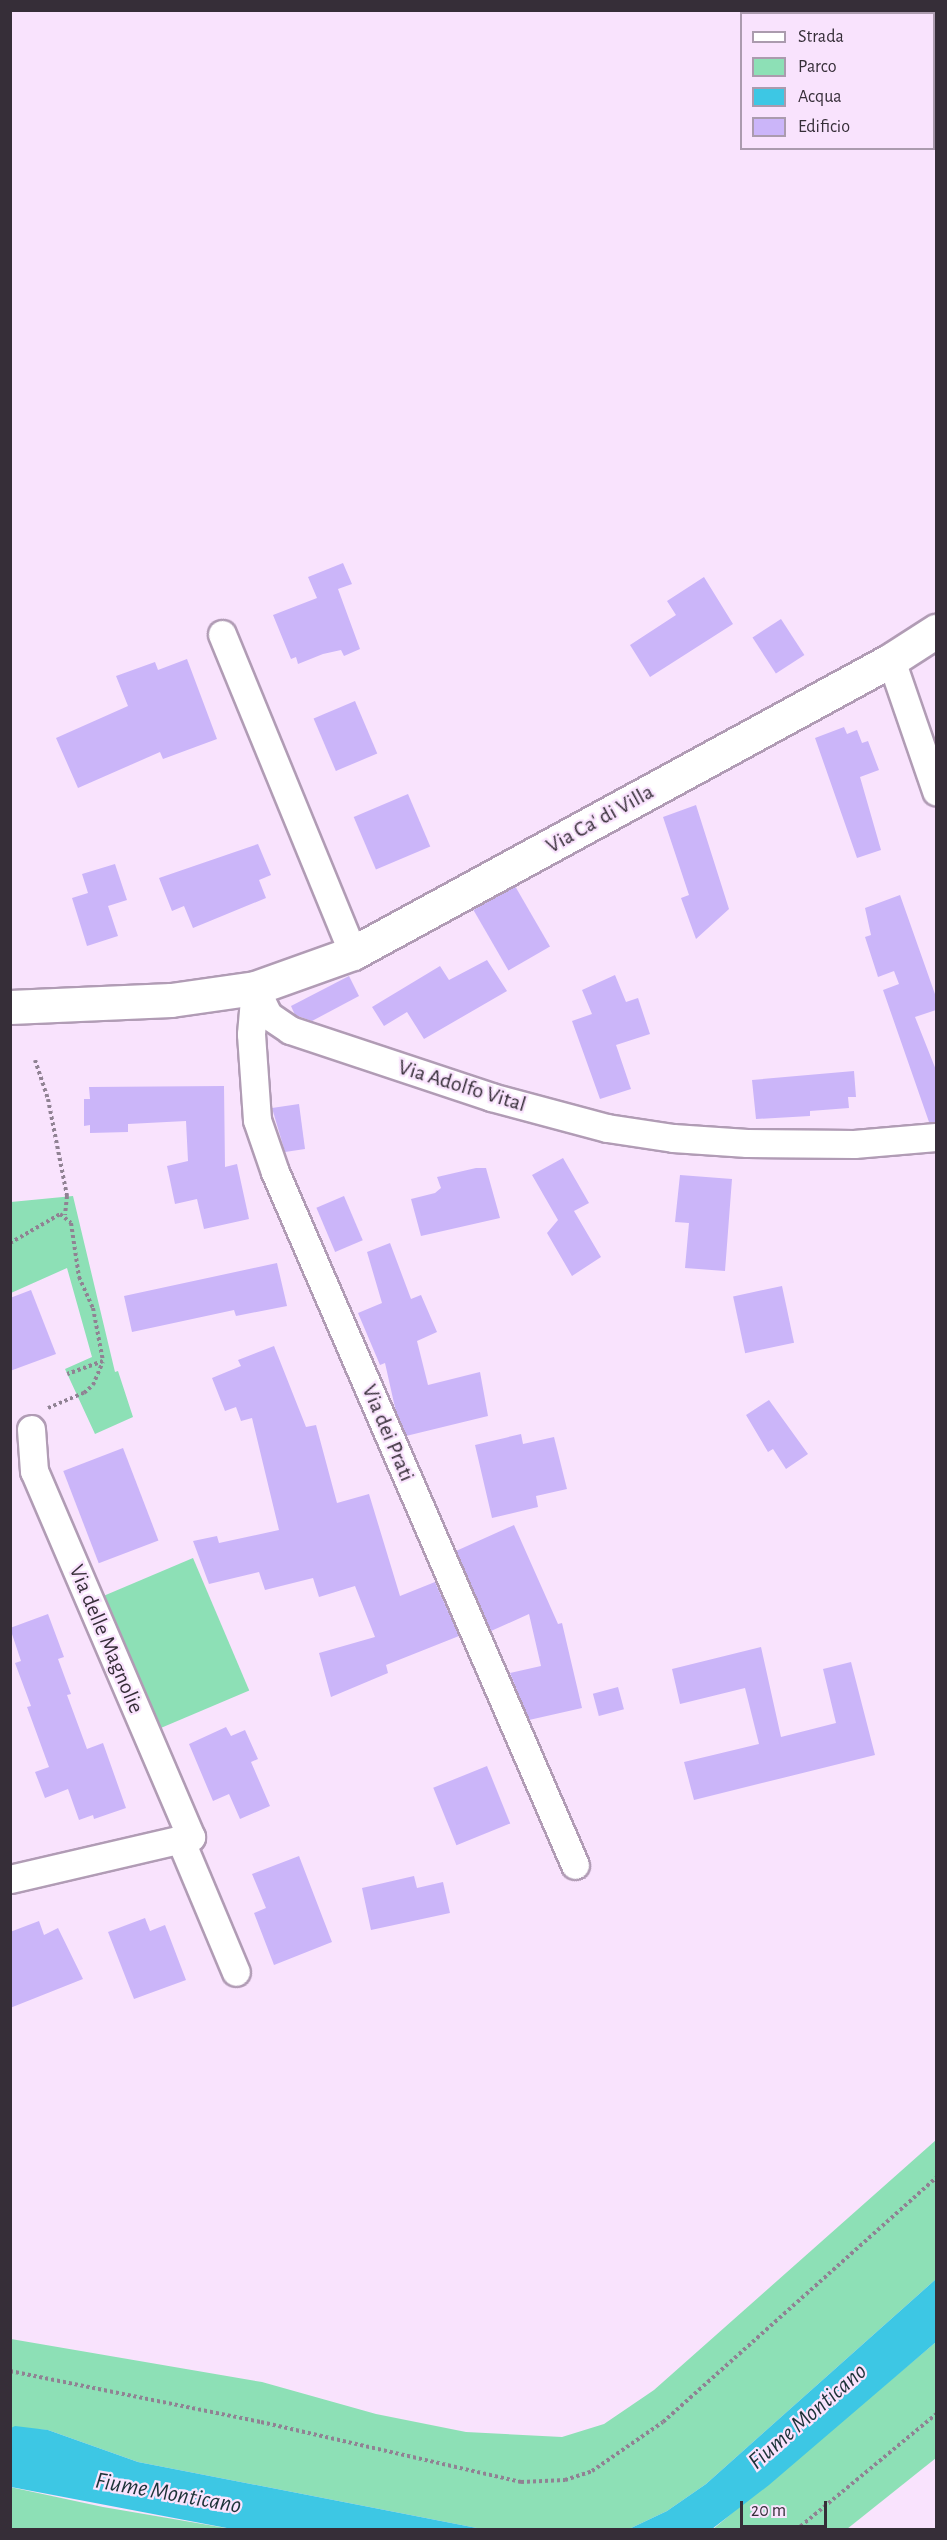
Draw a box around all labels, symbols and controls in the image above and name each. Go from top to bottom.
legend [740,12,935,150]
text: Strada [798,28,844,46]
text: Parco [798,58,837,76]
text: Acqua [798,88,842,106]
text: Edificio [798,118,850,136]
street label: Via Ca' di Villa [542,779,658,859]
street label: Via Adolfo Vital [395,1054,529,1118]
street label: Via dei Prati [356,1381,420,1485]
street label: Via delle Magnolie [63,1561,149,1717]
water label: Fiume Monticano [743,2358,873,2476]
water label: Fiume Monticano [93,2467,243,2521]
scale bar [743,2489,830,2527]
text: 20 m [751,2502,786,2520]

